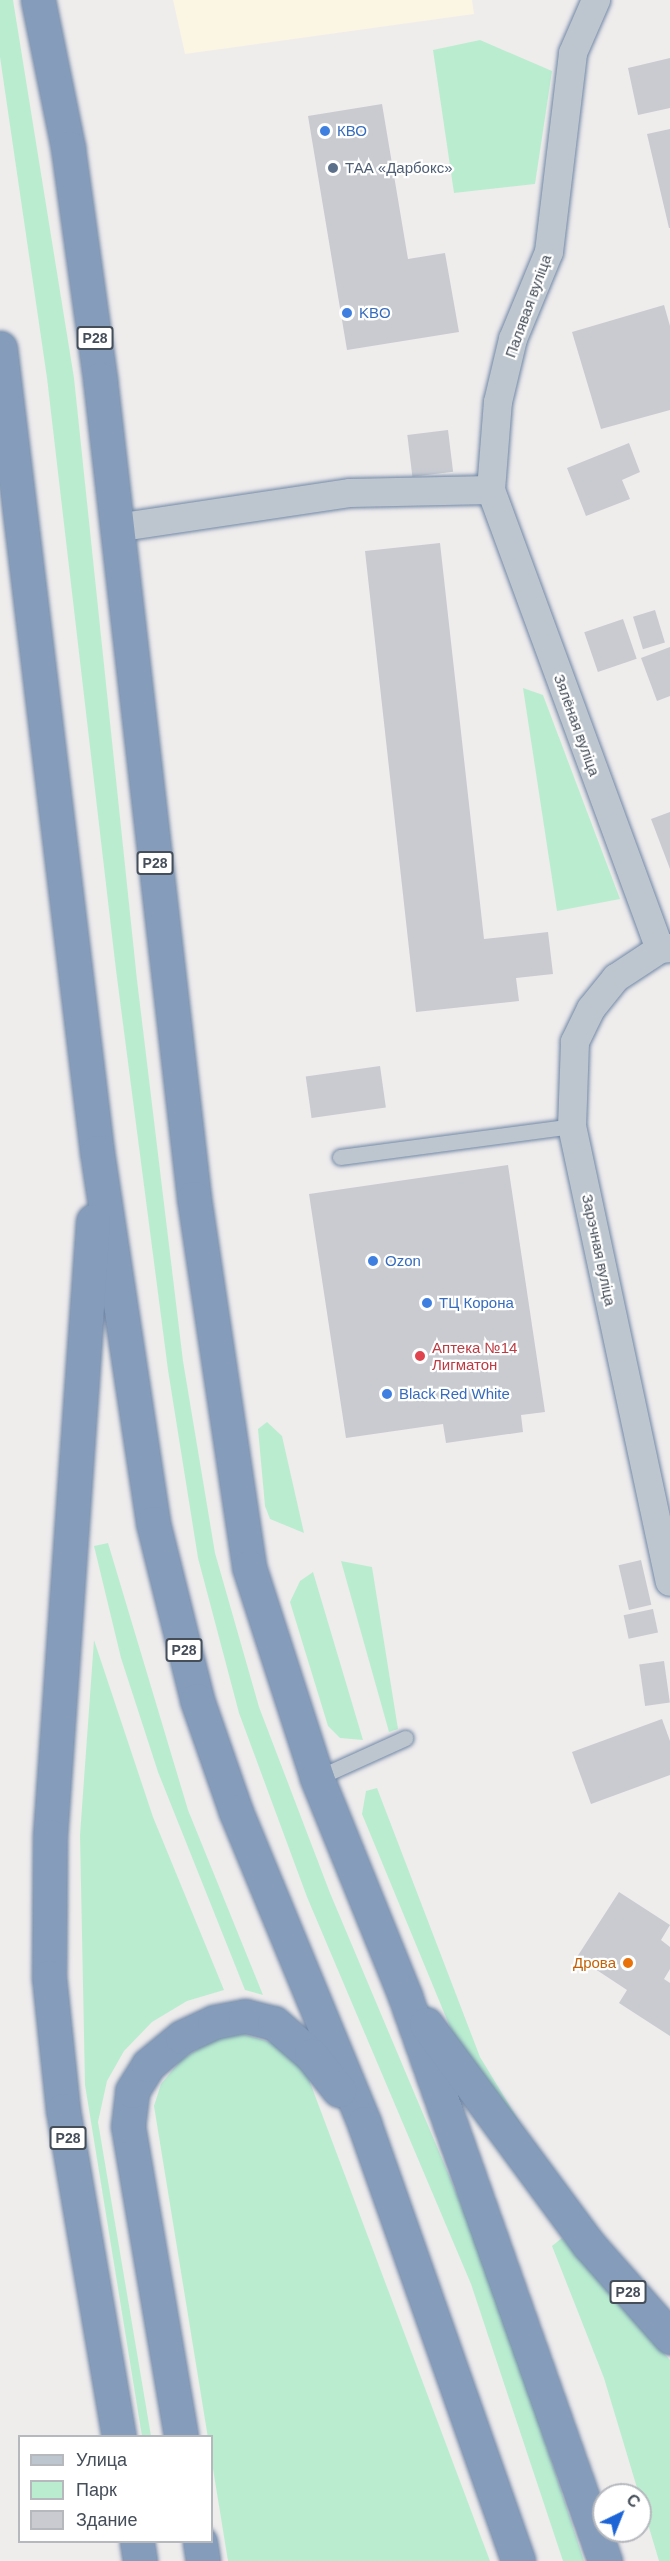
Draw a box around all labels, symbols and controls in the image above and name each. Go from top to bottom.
place label: КВО [337,122,367,140]
marker: КВО [318,124,332,138]
place label: ТАА «Дарбокс» [345,159,453,177]
marker: ТАА «Дарбокс» [326,161,340,175]
street label: Палявая вуліца [501,252,555,360]
place label: KBО [359,304,391,322]
marker: KBО [340,306,354,320]
road number: Р28 [76,327,115,349]
street label: Зялёная вуліца [550,672,604,778]
road number: Р28 [136,852,174,874]
street label: Зарэчная вуліца [578,1192,620,1308]
place label: Ozon [385,1252,421,1270]
marker: Ozon [366,1254,380,1268]
place label: ТЦ Корона [439,1294,514,1312]
marker: ТЦ Корона [420,1296,434,1310]
place label: Аптека №14 Лигматон [432,1338,517,1373]
marker: Аптека №14 Лигматон [413,1349,427,1363]
place label: Black Red White [399,1385,510,1403]
marker: Black Red White [380,1387,394,1401]
road number: Р28 [164,1639,204,1661]
place label: Дрова [573,1954,616,1972]
marker: Дрова [621,1956,635,1970]
road number: Р28 [48,2127,88,2149]
road number: Р28 [608,2281,648,2303]
legend [18,2435,213,2543]
text: Улица [76,2450,127,2470]
text: Парк [76,2480,117,2500]
north arrow [592,2483,652,2543]
text: С [623,2491,643,2511]
text: Здание [76,2510,137,2530]

